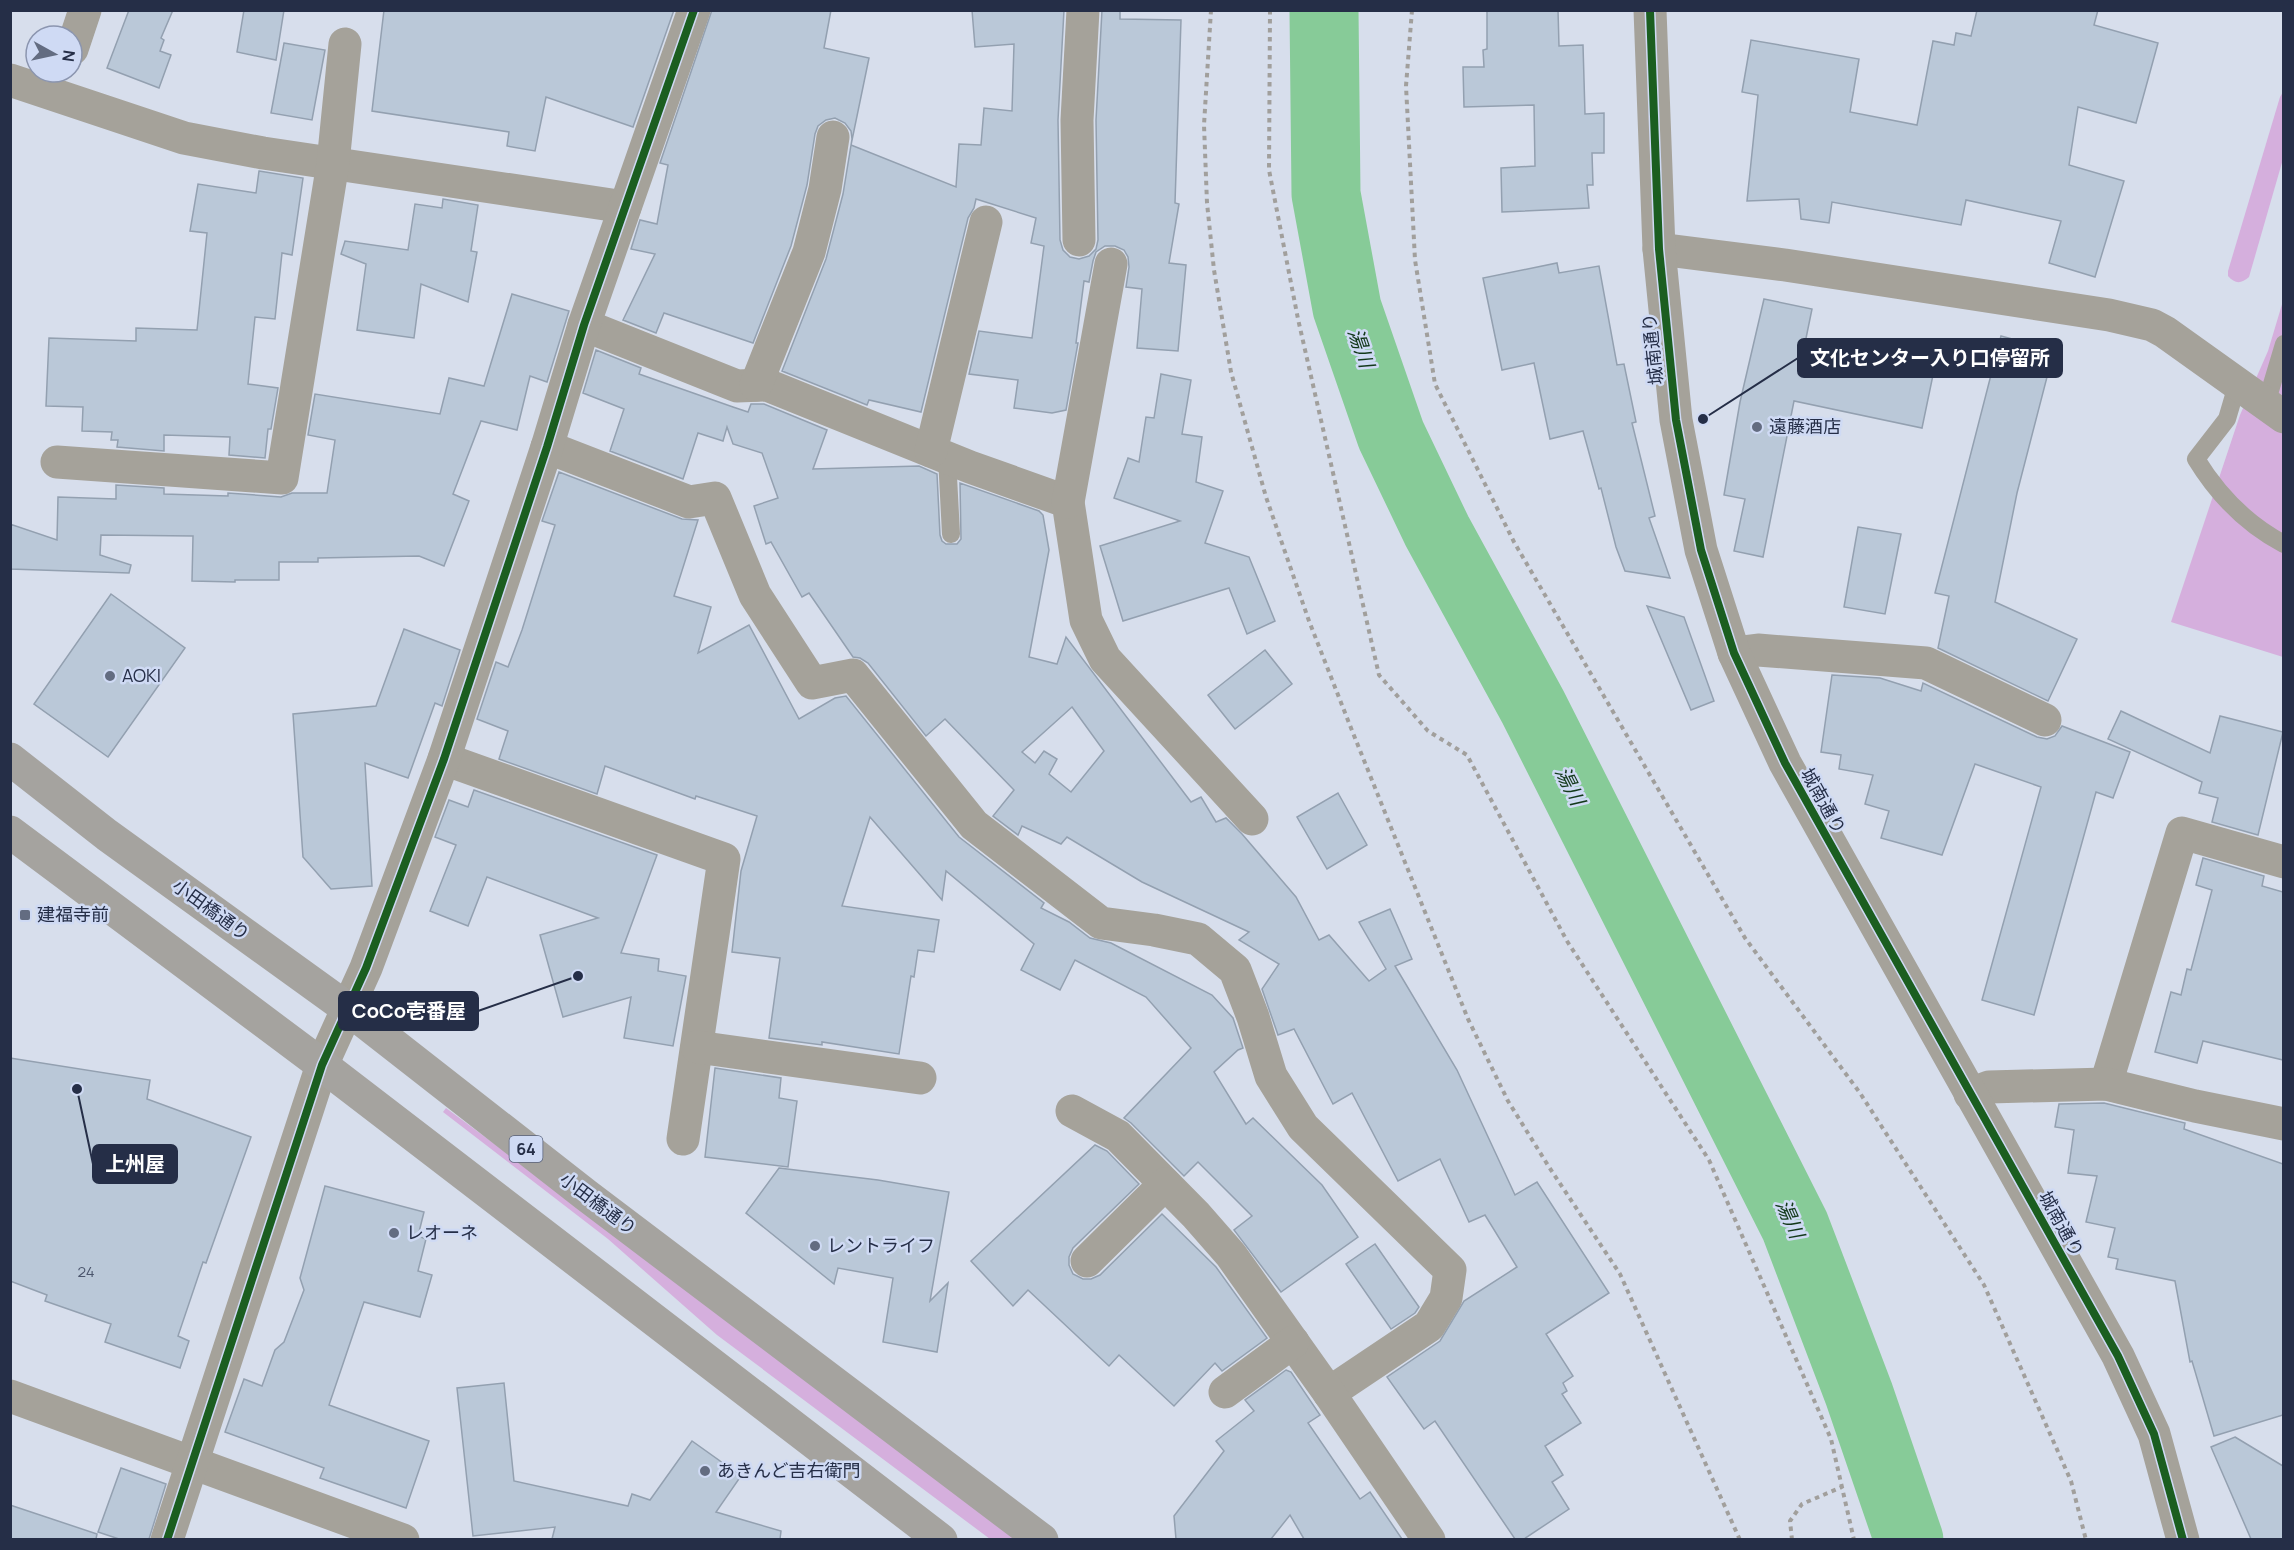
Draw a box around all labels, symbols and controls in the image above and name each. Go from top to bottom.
north arrow [24,24,84,84]
text: N [57,49,81,63]
street label: 城南通り [1636,312,1668,386]
water label: 湯川 [1342,325,1381,373]
callout: 文化センター入り口停留所 [1798,339,2062,377]
text: 文化センター入り口停留所 [1810,344,2050,371]
place label: 遠藤酒店 [1769,414,1841,438]
marker: 遠藤酒店 [1750,420,1764,434]
place label: AOKI [122,663,161,687]
marker: AOKI [103,669,117,683]
water label: 湯川 [1549,762,1592,812]
street label: 城南通り [1796,763,1852,838]
street label: 小田橋通り [168,873,255,945]
place label: 建福寺前 [37,902,109,926]
marker: 建福寺前 [18,908,32,922]
callout: CoCo壱番屋 [339,992,478,1030]
text: CoCo壱番屋 [352,997,466,1024]
road number: 64 [510,1136,542,1162]
callout: 上州屋 [93,1145,177,1183]
text: 上州屋 [105,1150,165,1177]
street label: 小田橋通り [555,1167,642,1240]
street label: 城南通り [2034,1186,2090,1261]
water label: 湯川 [1770,1195,1812,1244]
place label: レオーネ [406,1220,478,1244]
marker: レオーネ [387,1226,401,1240]
place label: レントライフ [827,1233,935,1257]
marker: レントライフ [808,1239,822,1253]
house number: 24 [77,1261,95,1282]
place label: あきんど吉右衛門 [717,1458,860,1482]
marker: あきんど吉右衛門 [698,1464,712,1478]

